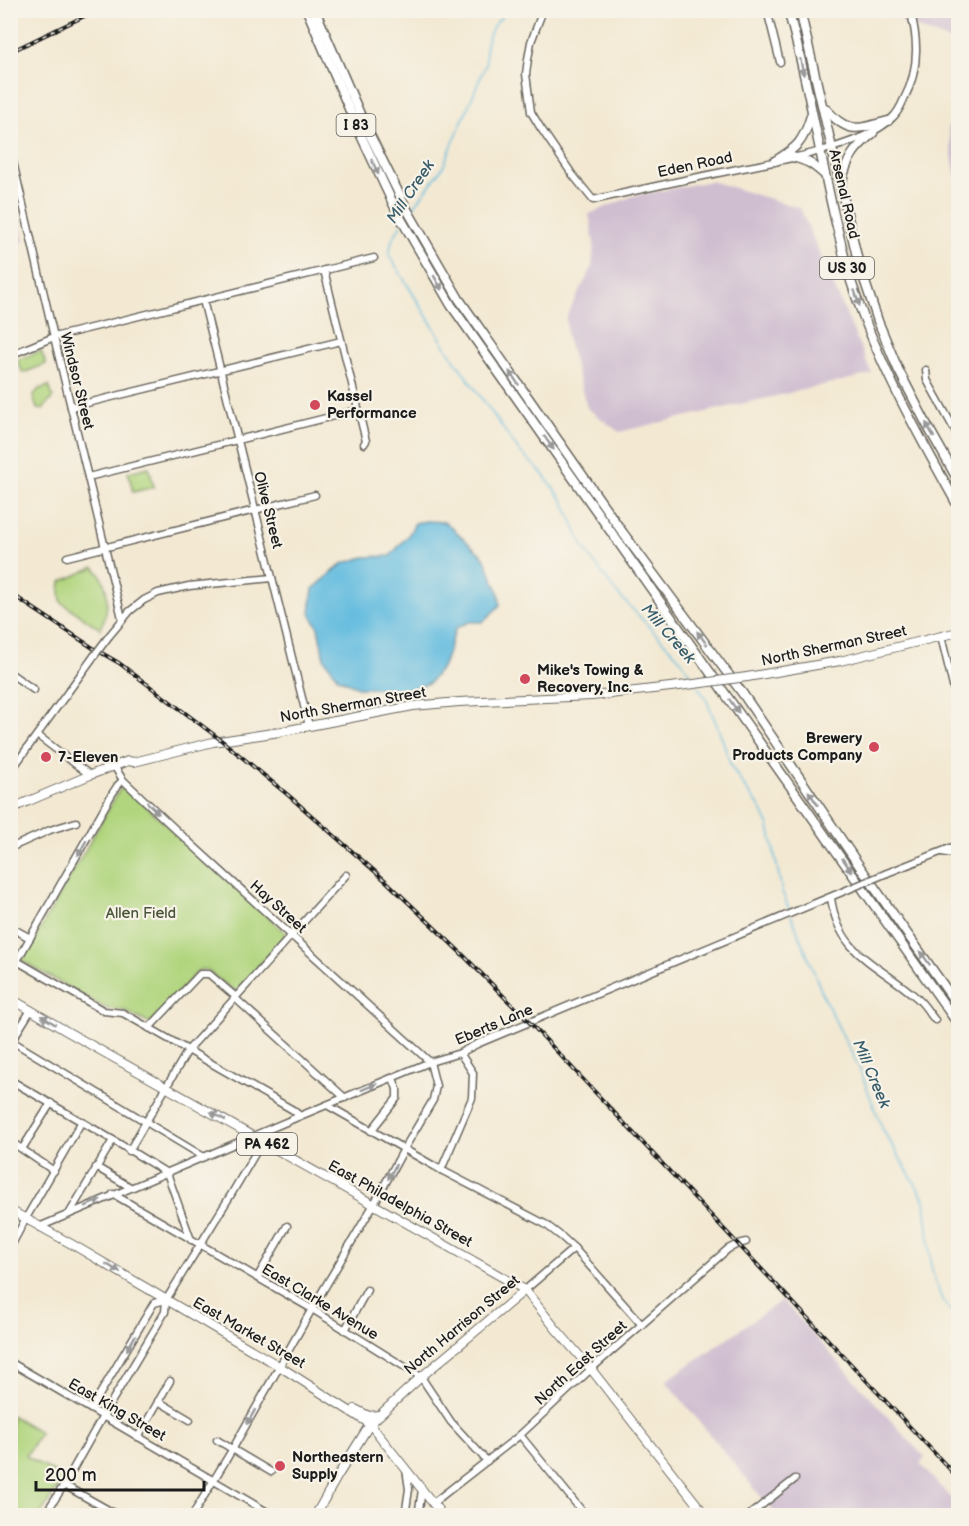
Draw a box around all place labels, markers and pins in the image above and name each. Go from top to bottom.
place label: Kassel Performance [327,387,417,423]
marker: Kassel Performance [308,398,322,412]
place label: Mike's Towing & Recovery, Inc. [537,661,644,697]
marker: Mike's Towing & Recovery, Inc. [518,672,532,686]
place label: Brewery Products Company [732,729,862,765]
marker: Brewery Products Company [867,740,881,754]
place label: 7-Eleven [58,748,118,767]
marker: 7-Eleven [39,750,53,764]
place label: Northeastern Supply [292,1448,384,1484]
marker: Northeastern Supply [273,1459,287,1473]

